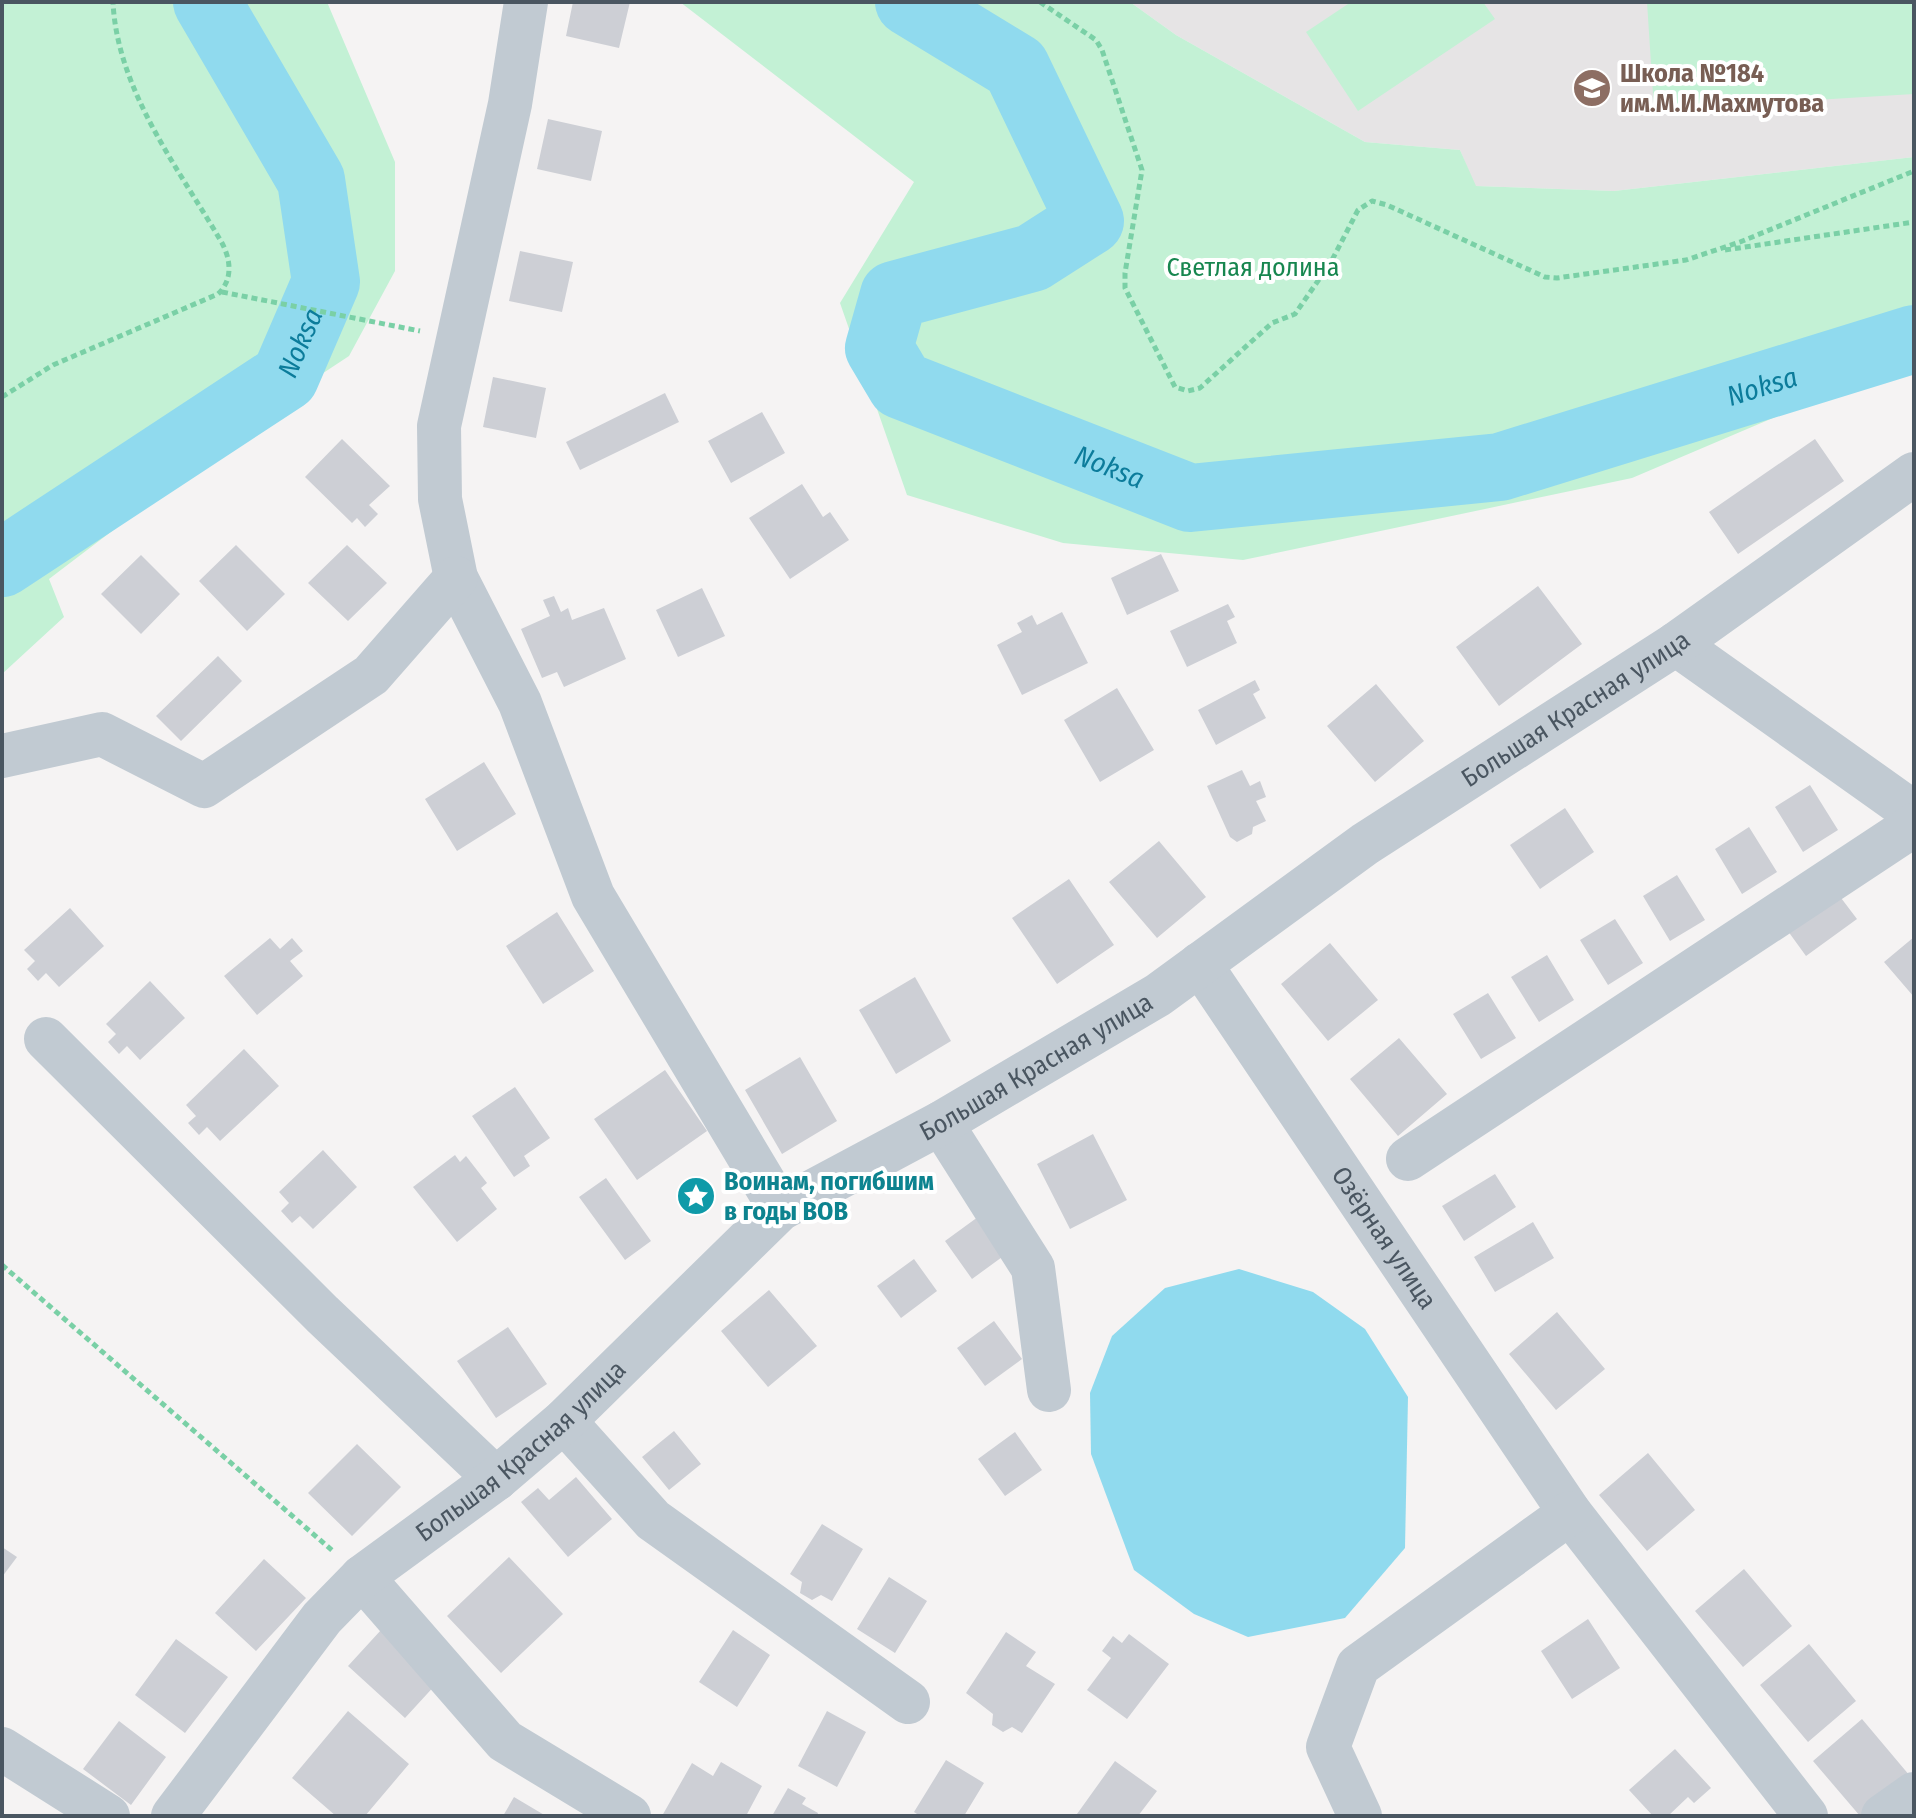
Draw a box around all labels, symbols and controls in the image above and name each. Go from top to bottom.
place label: Школа №184 им.М.И.Махмутова [1620,58,1824,119]
school or university icon: Школа №184 им.М.И.Махмутова [1571,67,1613,109]
park label: Светлая долина [1167,252,1339,283]
water label: Noksa [271,303,330,382]
water label: Noksa [1723,360,1801,413]
water label: Noksa [1070,439,1149,496]
street label: Большая Красная улица [1456,624,1696,794]
street label: Большая Красная улица [914,987,1158,1148]
street label: Озёрная улица [1325,1161,1443,1315]
place label: Воинам, погибшим в годы ВОВ [724,1166,934,1227]
place icon: Воинам, погибшим в годы ВОВ [675,1175,717,1217]
street label: Большая Красная улица [410,1354,632,1548]

